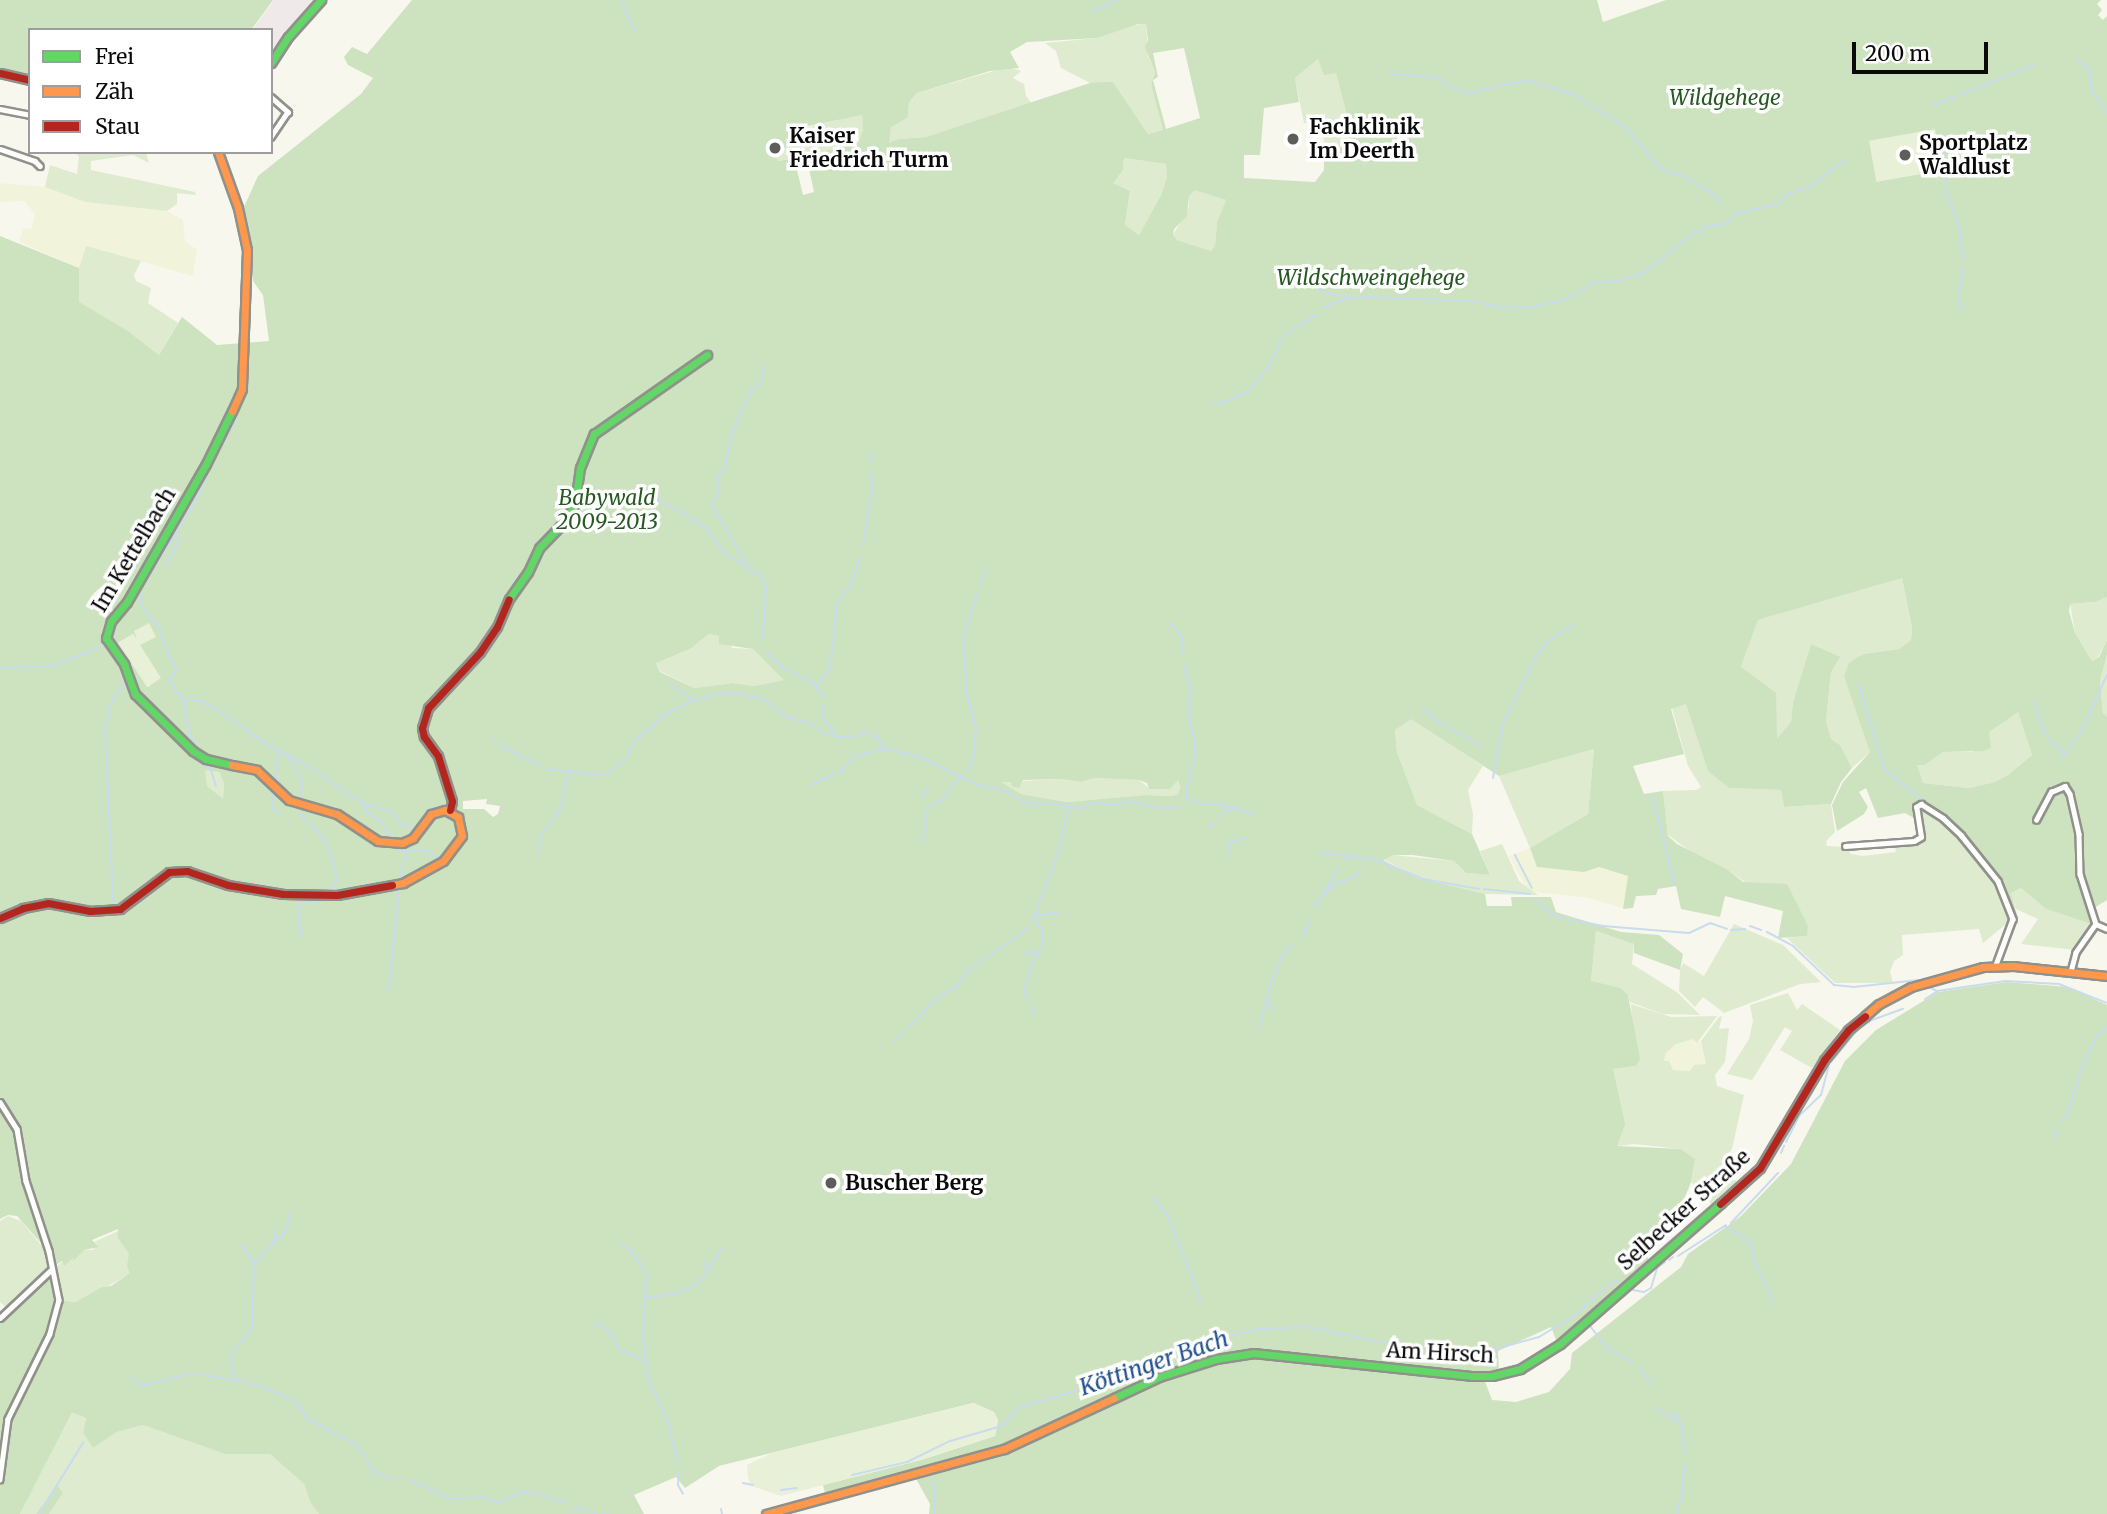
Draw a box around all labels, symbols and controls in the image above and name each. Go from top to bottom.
legend [28,28,273,154]
scale bar [1855,28,1992,72]
text: 200 m [1865,40,1930,67]
text: Frei [95,43,134,70]
text: Zäh [95,78,134,105]
park label: Wildgehege [1669,85,1781,111]
text: Stau [95,113,140,140]
place label: Fachklinik Im Deerth [1309,114,1420,164]
place label: Kaiser Friedrich Turm [789,123,949,173]
marker: Fachklinik Im Deerth [1283,129,1303,149]
place label: Sportplatz Waldlust [1919,130,2028,180]
marker: Kaiser Friedrich Turm [767,140,783,156]
marker: Sportplatz Waldlust [1897,147,1913,163]
park label: Wildschweingehege [1277,265,1465,291]
street label: Im Kettelbach [87,483,181,617]
park label: Babywald 2009-2013 [556,485,658,535]
street label: Selbecker Straße [1613,1144,1755,1276]
place label: Buscher Berg [845,1170,983,1196]
marker: Buscher Berg [823,1175,839,1191]
water label: Köttinger Bach [1076,1325,1232,1401]
street label: Am Hirsch [1385,1338,1495,1368]

